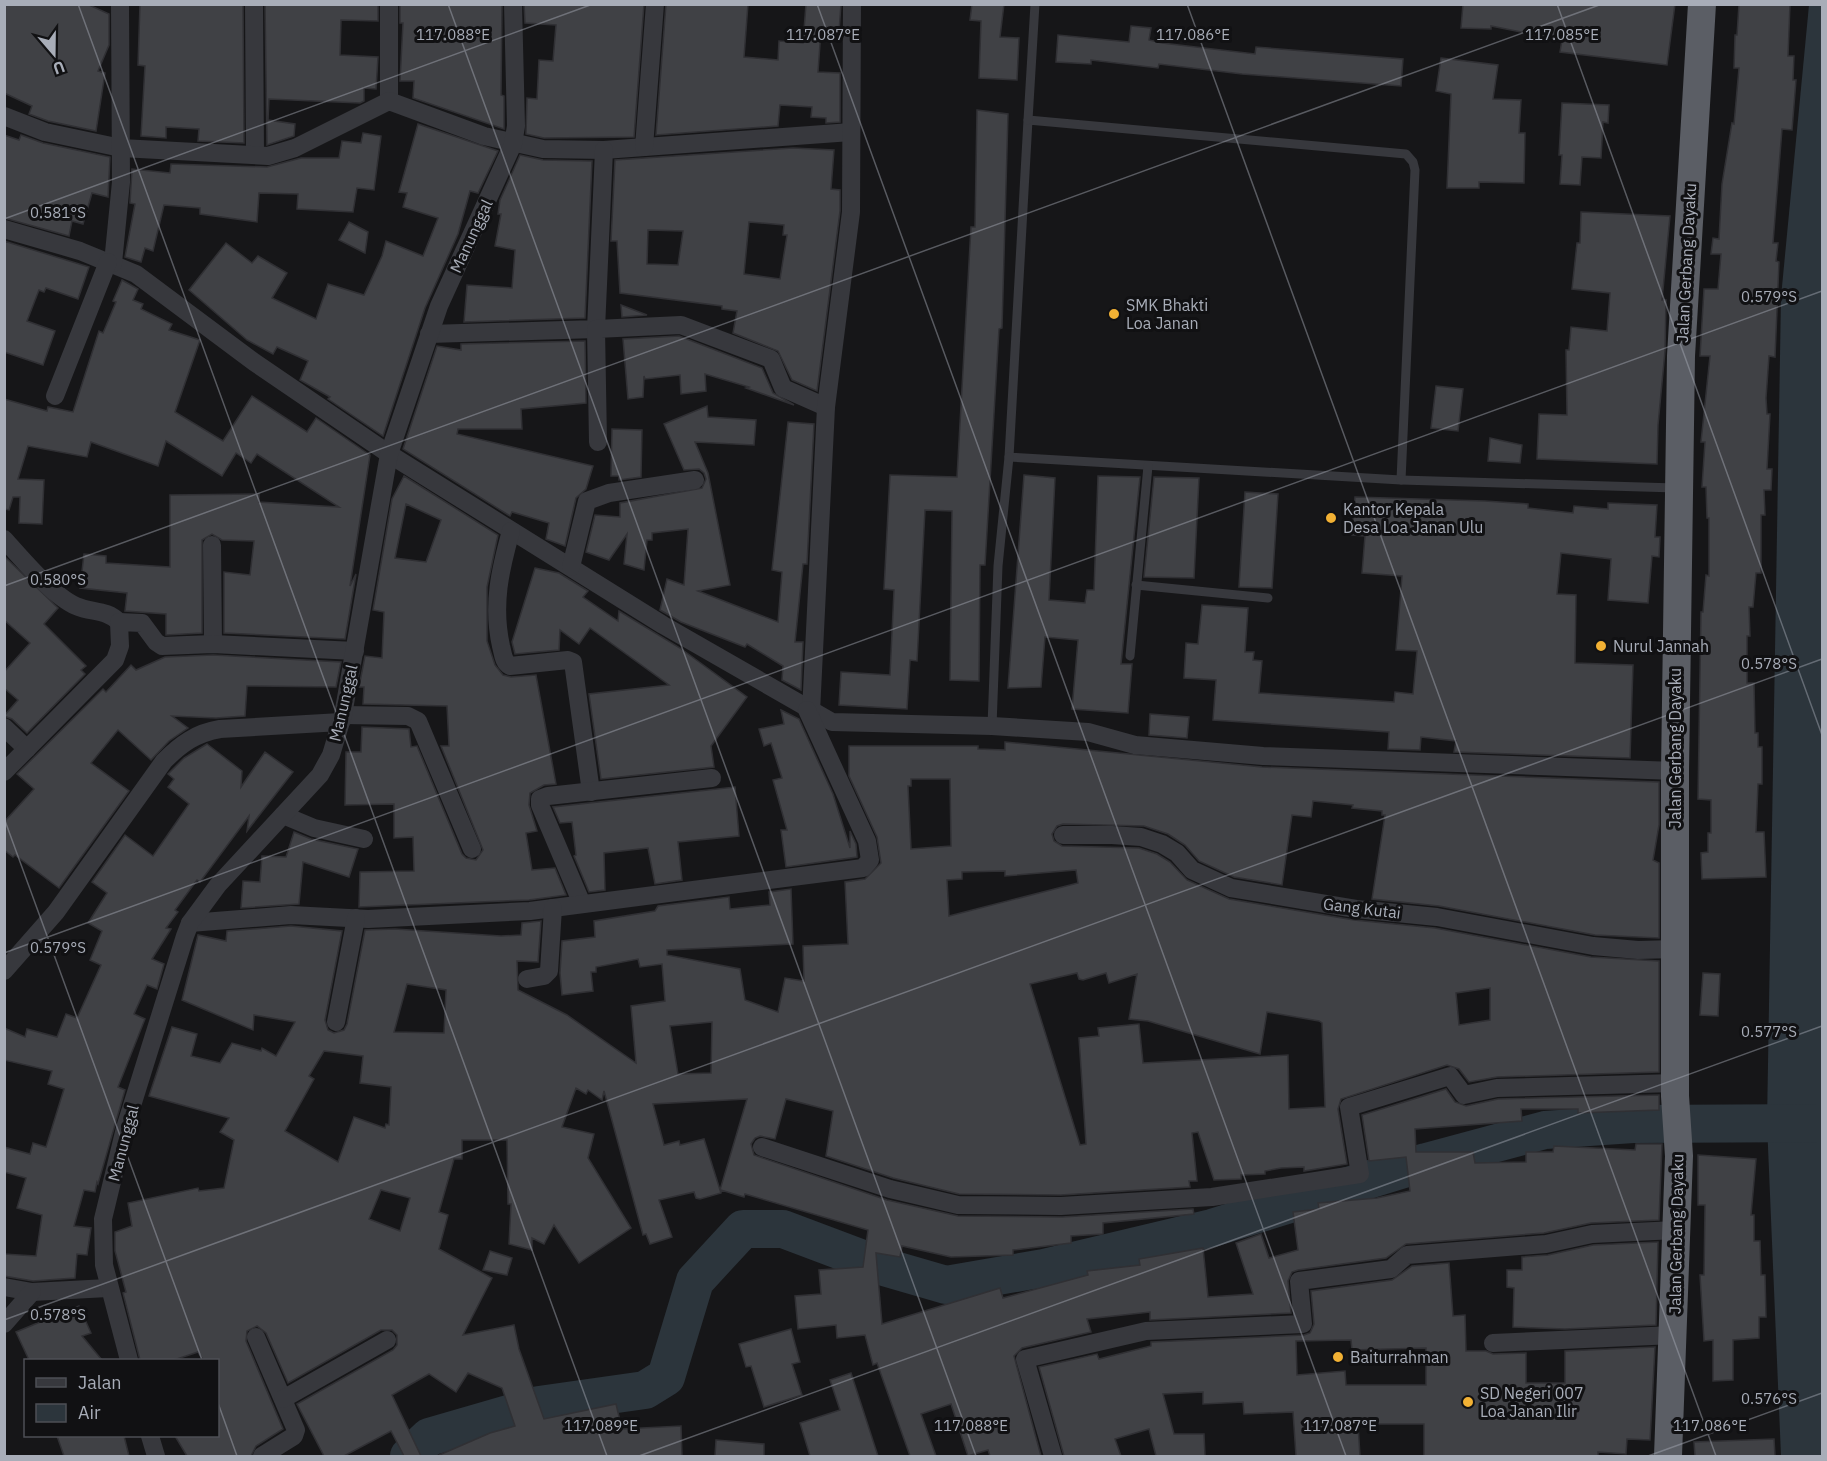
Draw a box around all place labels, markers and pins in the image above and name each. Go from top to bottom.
place label: SMK Bhakti Loa Janan [1126,295,1208,333]
marker: SMK Bhakti Loa Janan [1107,307,1121,321]
place label: Kantor Kepala Desa Loa Janan Ulu [1343,499,1483,537]
marker: Kantor Kepala Desa Loa Janan Ulu [1324,511,1338,525]
place label: Nurul Jannah [1613,636,1709,656]
marker: Nurul Jannah [1594,639,1608,653]
place label: Baiturrahman [1350,1347,1449,1367]
marker: Baiturrahman [1331,1350,1345,1364]
place label: SD Negeri 007 Loa Janan Ilir [1480,1383,1584,1421]
marker: SD Negeri 007 Loa Janan Ilir [1461,1395,1475,1409]

